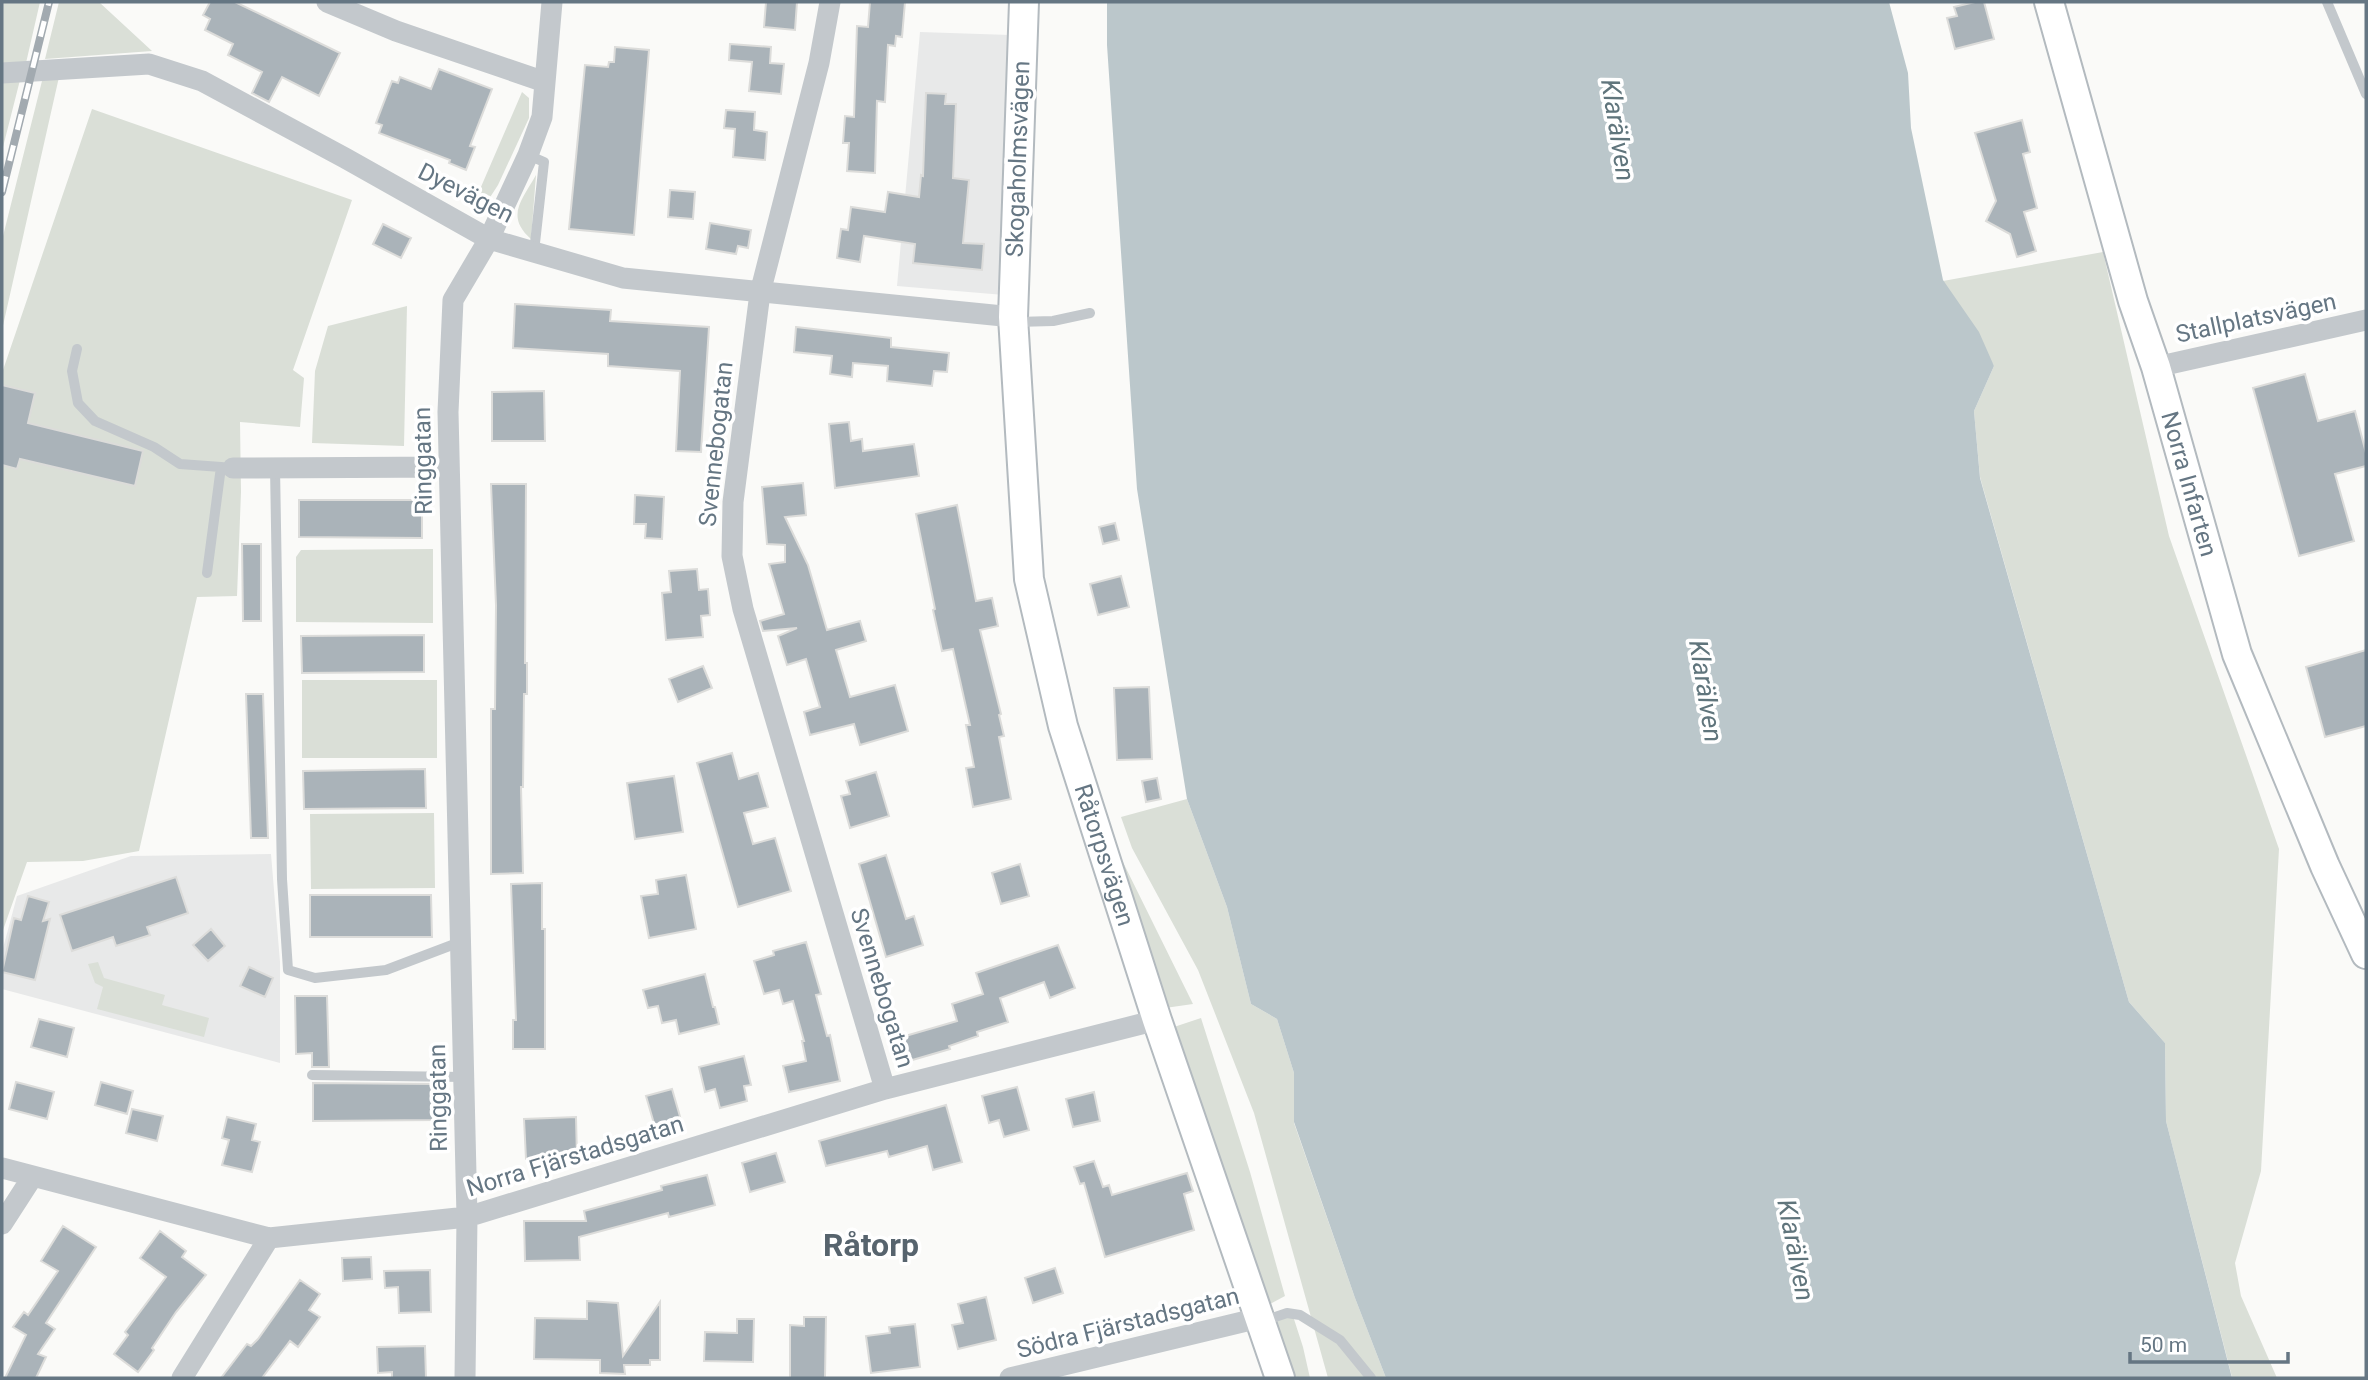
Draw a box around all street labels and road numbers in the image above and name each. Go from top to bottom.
street label: Skogaholmsvägen [1001,60,1035,258]
street label: Dyevägen [414,157,518,229]
street label: Stallplatsvägen [2173,287,2339,349]
street label: Svennebogatan [693,360,739,528]
street label: Ringgatan [408,407,438,515]
street label: Norra Infarten [2155,408,2223,560]
street label: Råtorpsvägen [1068,781,1140,929]
street label: Svennebogatan [844,905,920,1071]
street label: Ringgatan [423,1044,453,1152]
street label: Norra Fjärstadsgatan [463,1110,687,1202]
street label: Södra Fjärstadsgatan [1014,1282,1242,1364]

